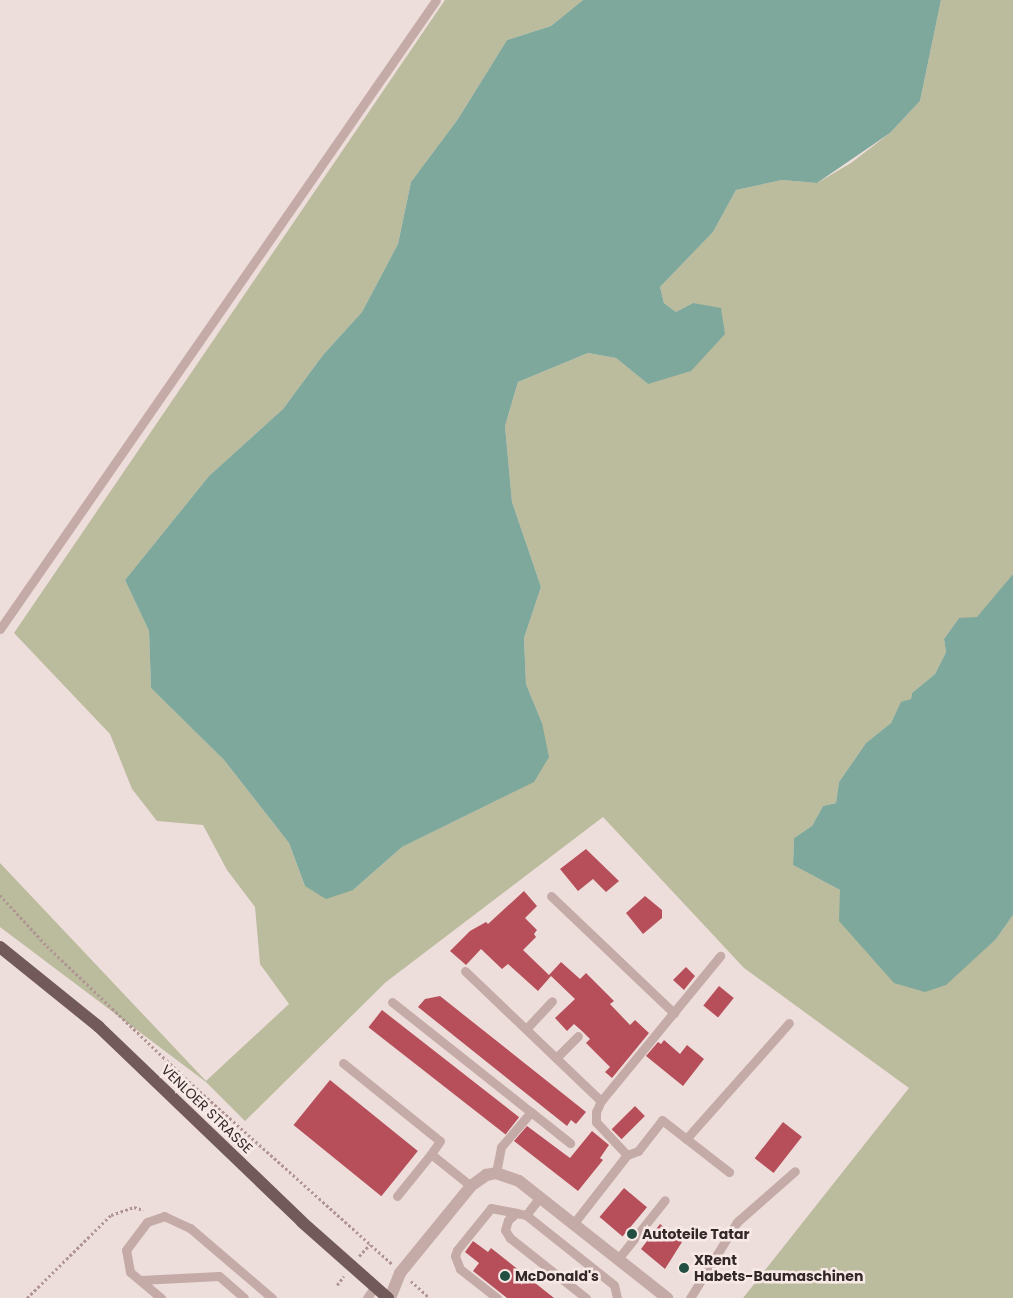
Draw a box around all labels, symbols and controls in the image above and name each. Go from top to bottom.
street label: VENLOER STRASSE [158,1061,256,1157]
place label: Autoteile Tatar [642,1226,749,1242]
marker: Autoteile Tatar [626,1228,638,1240]
place label: XRent Habets-Baumaschinen [694,1252,863,1284]
marker: XRent Habets-Baumaschinen [678,1262,690,1274]
place label: McDonald's [515,1268,599,1284]
marker: McDonald's [499,1270,511,1282]

